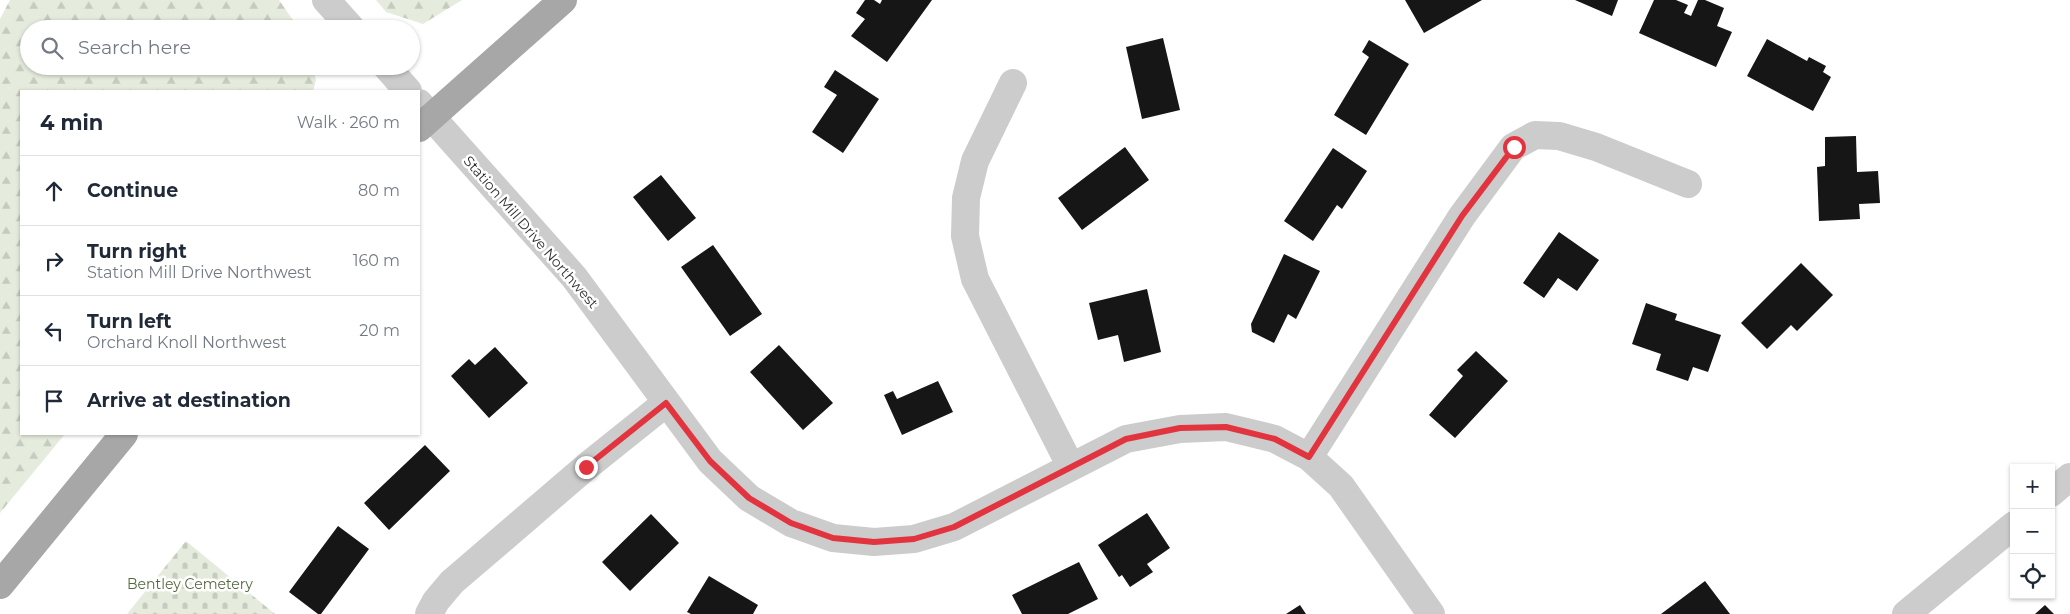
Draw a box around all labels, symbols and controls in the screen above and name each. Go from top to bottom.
search box [20,20,420,75]
icon: search [38,34,66,62]
text: Search here [78,36,191,59]
text: 4 min [40,110,103,135]
text: Walk · 260 m [297,113,400,132]
route start [1503,136,1526,159]
street label: Station Mill Drive Northwest [460,152,602,312]
icon: ahead [40,177,68,205]
text: Continue [87,179,178,202]
text: 80 m [358,181,400,200]
text: Turn right [87,240,187,263]
icon: right [40,247,68,275]
text: 160 m [353,251,400,270]
text: Station Mill Drive Northwest [87,263,311,282]
text: Turn left [87,310,172,333]
icon: left [40,317,68,345]
text: 20 m [359,321,400,340]
text: Orchard Knoll Northwest [87,333,287,352]
icon: arrive [40,387,68,415]
text: Arrive at destination [87,389,291,412]
route end [575,456,598,479]
map controls [2010,464,2055,599]
button: + [2010,464,2055,509]
button: − [2010,509,2055,554]
button: locate [2010,554,2055,599]
park label: Bentley Cemetery [127,575,253,593]

